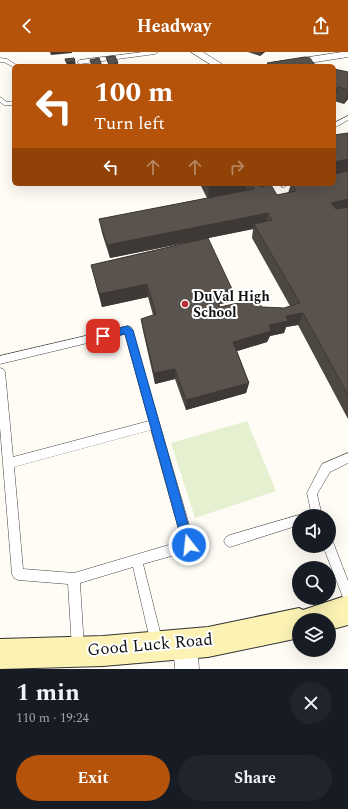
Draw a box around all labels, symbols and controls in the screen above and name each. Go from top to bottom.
text: Headway [137,13,211,40]
icon: back [16,15,38,37]
icon: share [310,15,332,37]
text: 100 m [94,71,173,114]
icon: left [28,80,80,132]
text: Turn left [94,110,165,137]
icon: left [100,156,122,178]
icon: ahead [142,156,164,178]
icon: ahead [184,156,206,178]
icon: right [226,156,248,178]
place label: DuVal High School [193,286,270,323]
marker: DuVal High School [180,299,190,309]
pin [86,319,120,353]
icon: arrive [92,325,114,347]
map controls [292,509,336,657]
button: sound [292,509,336,553]
position arrow [168,524,210,566]
button: search [292,561,336,605]
button: layers [292,613,336,657]
street label: Good Luck Road [86,627,214,663]
text: 1 min [16,675,80,711]
button: close [290,682,332,724]
text: 110 m · 19:24 [16,708,89,728]
button: Exit [16,755,170,801]
button: Share [178,755,332,801]

